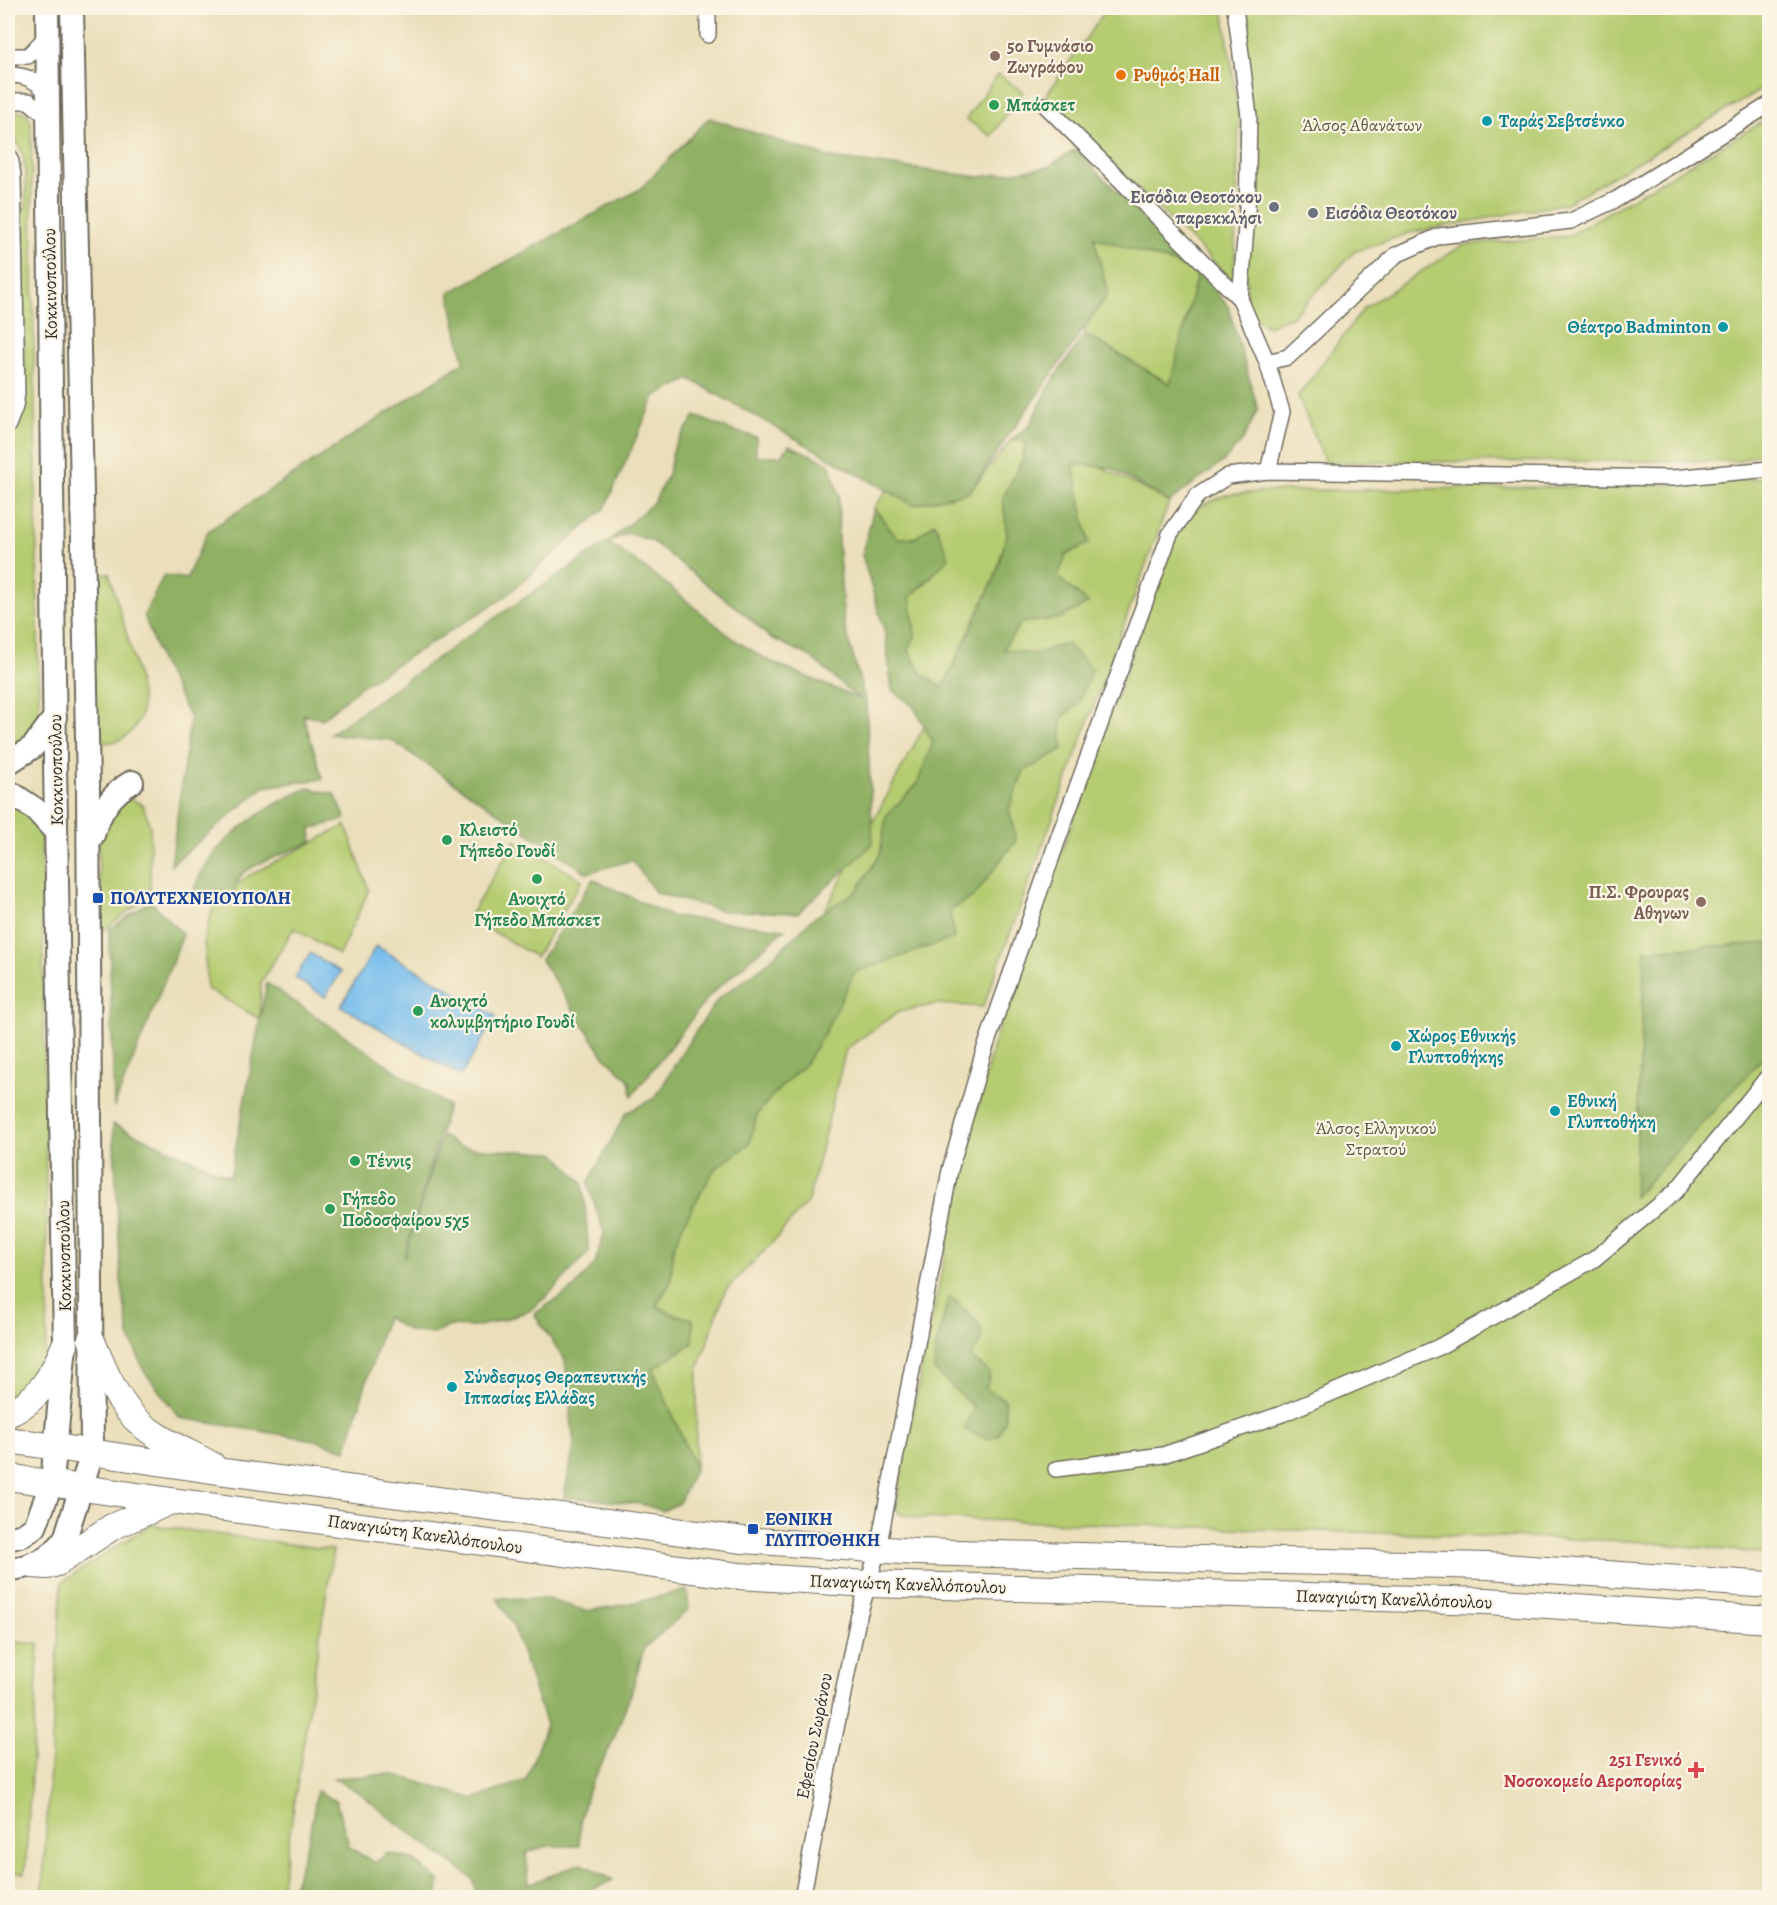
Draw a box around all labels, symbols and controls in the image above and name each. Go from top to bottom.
place label: 5ο Γυμνάσιο Ζωγράφου [1007,34,1094,79]
marker: 5ο Γυμνάσιο Ζωγράφου [988,49,1002,63]
place label: Ρυθμός Hall [1133,63,1220,87]
marker: Ρυθμός Hall [1114,68,1128,82]
place label: Μπάσκετ [1006,93,1075,117]
marker: Μπάσκετ [987,98,1001,112]
place label: Ταράς Σεβτσένκο [1499,109,1625,133]
park label: Άλσος Αθανάτων [1302,113,1422,137]
marker: Ταράς Σεβτσένκο [1480,114,1494,128]
place label: Εισόδια Θεοτόκου παρεκκλήσι [1130,185,1262,230]
marker: Εισόδια Θεοτόκου παρεκκλήσι [1267,200,1281,214]
place label: Εισόδια Θεοτόκου [1325,201,1457,225]
marker: Εισόδια Θεοτόκου [1306,206,1320,220]
street label: Κοκκινοπούλου [37,228,63,340]
place label: Θέατρο Badminton [1568,315,1711,339]
marker: Θέατρο Badminton [1716,320,1730,334]
street label: Κοκκινοπούλου [43,714,69,826]
place label: Κλειστό Γήπεδο Γουδί [459,818,555,863]
marker: Κλειστό Γήπεδο Γουδί [440,833,454,847]
marker: Ανοιχτό Γήπεδο Μπάσκετ [530,872,544,886]
place label: Π.Σ. Φρουρας Αθηνων [1589,880,1690,925]
place label: ΠΟΛΥΤΕΧΝΕΙΟΥΠΟΛΗ [110,886,291,910]
place label: Ανοιχτό Γήπεδο Μπάσκετ [474,887,600,932]
marker: ΠΟΛΥΤΕΧΝΕΙΟΥΠΟΛΗ [91,891,105,905]
marker: Π.Σ. Φρουρας Αθηνων [1694,895,1708,909]
place label: Ανοιχτό κολυμβητήριο Γουδί [429,989,575,1034]
marker: Ανοιχτό κολυμβητήριο Γουδί [411,1004,425,1018]
place label: Χώρος Εθνικής Γλυπτοθήκης [1408,1024,1516,1069]
marker: Χώρος Εθνικής Γλυπτοθήκης [1389,1039,1403,1053]
place label: Εθνική Γλυπτοθήκη [1567,1089,1656,1134]
marker: Εθνική Γλυπτοθήκη [1548,1104,1562,1118]
park label: Άλσος Ελληνικού Στρατού [1315,1116,1437,1161]
place label: Τέννις [367,1149,411,1173]
marker: Τέννις [348,1154,362,1168]
place label: Γήπεδο Ποδοσφαίρου 5χ5 [342,1187,470,1232]
street label: Κοκκινοπούλου [51,1200,77,1312]
marker: Γήπεδο Ποδοσφαίρου 5χ5 [323,1202,337,1216]
place label: Σύνδεσμος Θεραπευτικής Ιππασίας Ελλάδας [464,1365,646,1410]
marker: Σύνδεσμος Θεραπευτικής Ιππασίας Ελλάδας [445,1380,459,1394]
place label: ΕΘΝΙΚΗ ΓΛΥΠΤΟΘΗΚΗ [765,1507,880,1552]
street label: Παναγιώτη Κανελλόπουλου [326,1508,524,1560]
marker: ΕΘΝΙΚΗ ΓΛΥΠΤΟΘΗΚΗ [746,1522,760,1536]
street label: Παναγιώτη Κανελλόπουλου [809,1569,1007,1599]
street label: Παναγιώτη Κανελλόπουλου [1295,1584,1493,1614]
street label: Εφεσίου Σωράνου [790,1671,838,1801]
place label: 251 Γενικό Νοσοκομείο Αεροπορίας [1504,1748,1682,1793]
marker: 251 Γενικό Νοσοκομείο Αεροπορίας [1687,1761,1705,1779]

